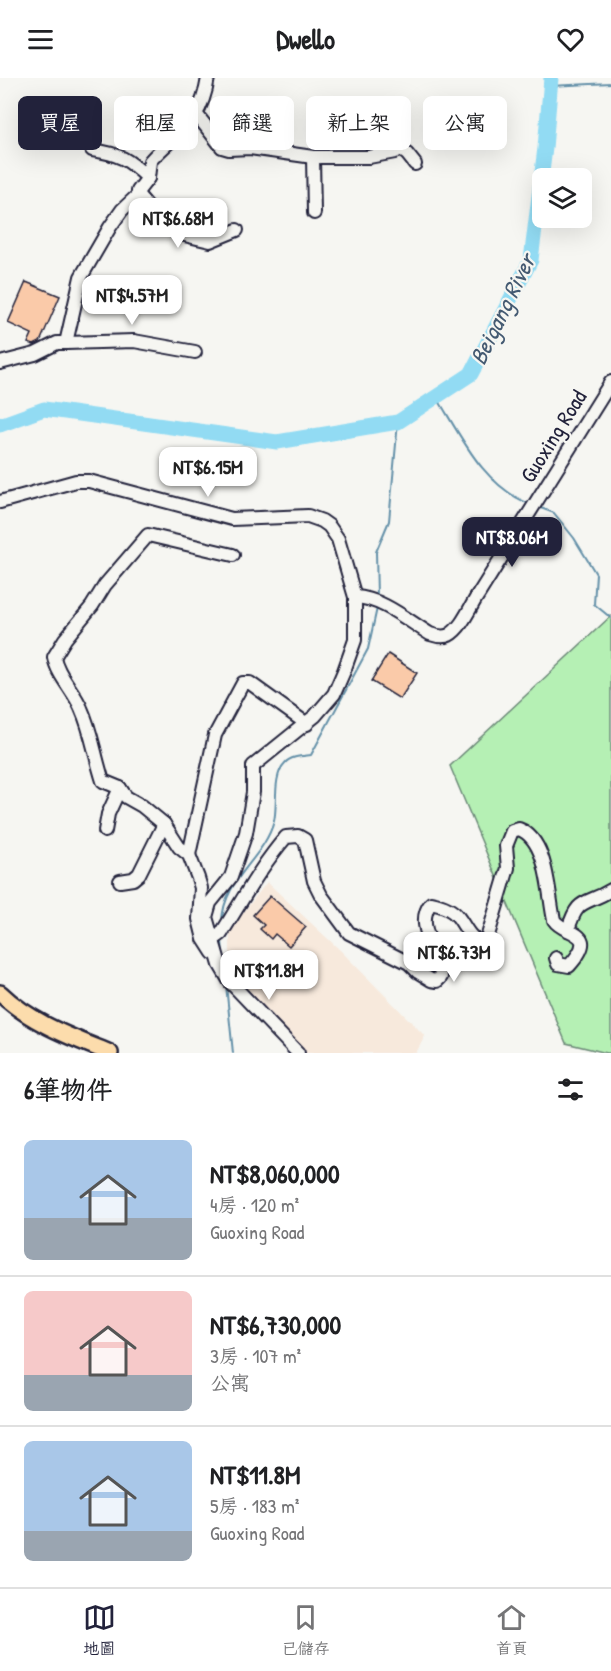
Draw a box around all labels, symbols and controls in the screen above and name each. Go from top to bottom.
text: Dwello [276,21,335,57]
icon: menu [24,23,57,56]
icon: heart [554,23,587,56]
chip: 買屋 [18,96,102,150]
chip: 租屋 [114,96,198,150]
chip: 篩選 [210,96,294,150]
chip: 新上架 [306,96,411,150]
chip: 公寓 [423,96,507,150]
map controls [532,168,592,228]
button: layers [532,168,592,228]
pin: NT$6.68M [116,198,240,249]
text: NT$6.68M [143,204,213,231]
water label: Beigang River [462,246,545,370]
pin: NT$4.57M [70,275,194,326]
text: NT$4.57M [96,281,168,308]
street label: Guoxing Road [513,384,593,488]
pin: NT$6.15M [146,447,270,498]
text: NT$6.15M [173,453,243,480]
pin: NT$8.06M [450,517,574,568]
text: NT$8.06M [476,523,548,550]
pin: NT$6.73M [392,932,516,983]
text: NT$6.73M [417,938,491,965]
pin: NT$11.8M [207,950,331,1001]
text: NT$11.8M [234,956,304,983]
text: 6筆物件 [24,1072,112,1107]
icon: filters [554,1073,587,1106]
text: NT$8,060,000 [210,1156,340,1191]
icon: home [72,1164,144,1236]
text: 4房 · 120 m² [210,1191,299,1218]
text: Guoxing Road [210,1218,304,1245]
text: NT$6,730,000 [210,1307,341,1342]
icon: home [72,1315,144,1387]
text: 3房 · 107 m² [210,1342,301,1369]
text: 公寓 [210,1369,250,1396]
text: NT$11.8M [210,1457,300,1492]
icon: home [72,1465,144,1537]
text: 5房 · 183 m² [210,1492,299,1519]
text: Guoxing Road [210,1519,304,1546]
tab: 地圖 [83,1601,116,1659]
tab: 已儲存 [281,1601,330,1659]
tab: 首頁 [495,1601,528,1659]

